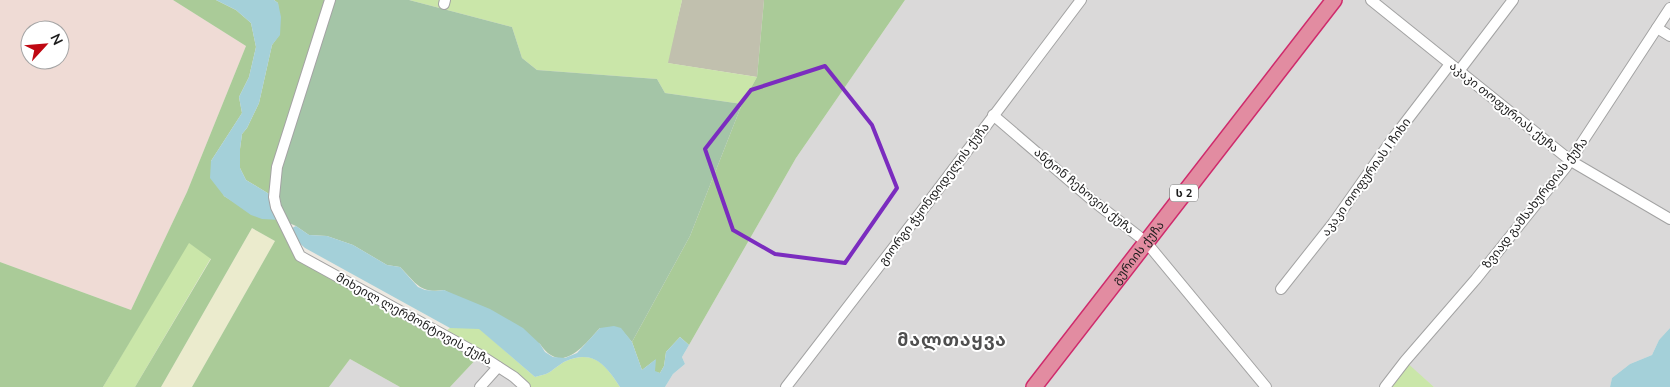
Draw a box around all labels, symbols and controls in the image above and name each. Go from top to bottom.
north arrow [20,20,70,70]
text: N [45,31,67,48]
street label: აკაკი თოფურიას ქუჩა [1446,58,1562,156]
street label: აკაკი თოფურიას I ჩიხი [1318,115,1414,239]
street label: გიორგი ჭყონდიდელის ქუჩა [875,120,993,268]
street label: ზვიად გამსახურდიას ქუჩა [1479,134,1591,272]
street label: ანტონ ჩეხოვის ქუჩა [1031,144,1137,238]
road number: ს 2 [1170,184,1198,202]
street label: გურიის ქუჩა [1108,218,1168,288]
street label: მიხეილ ლერმონტოვის ქუჩა [333,269,495,369]
district label: მალთაყვა [897,328,1007,352]

